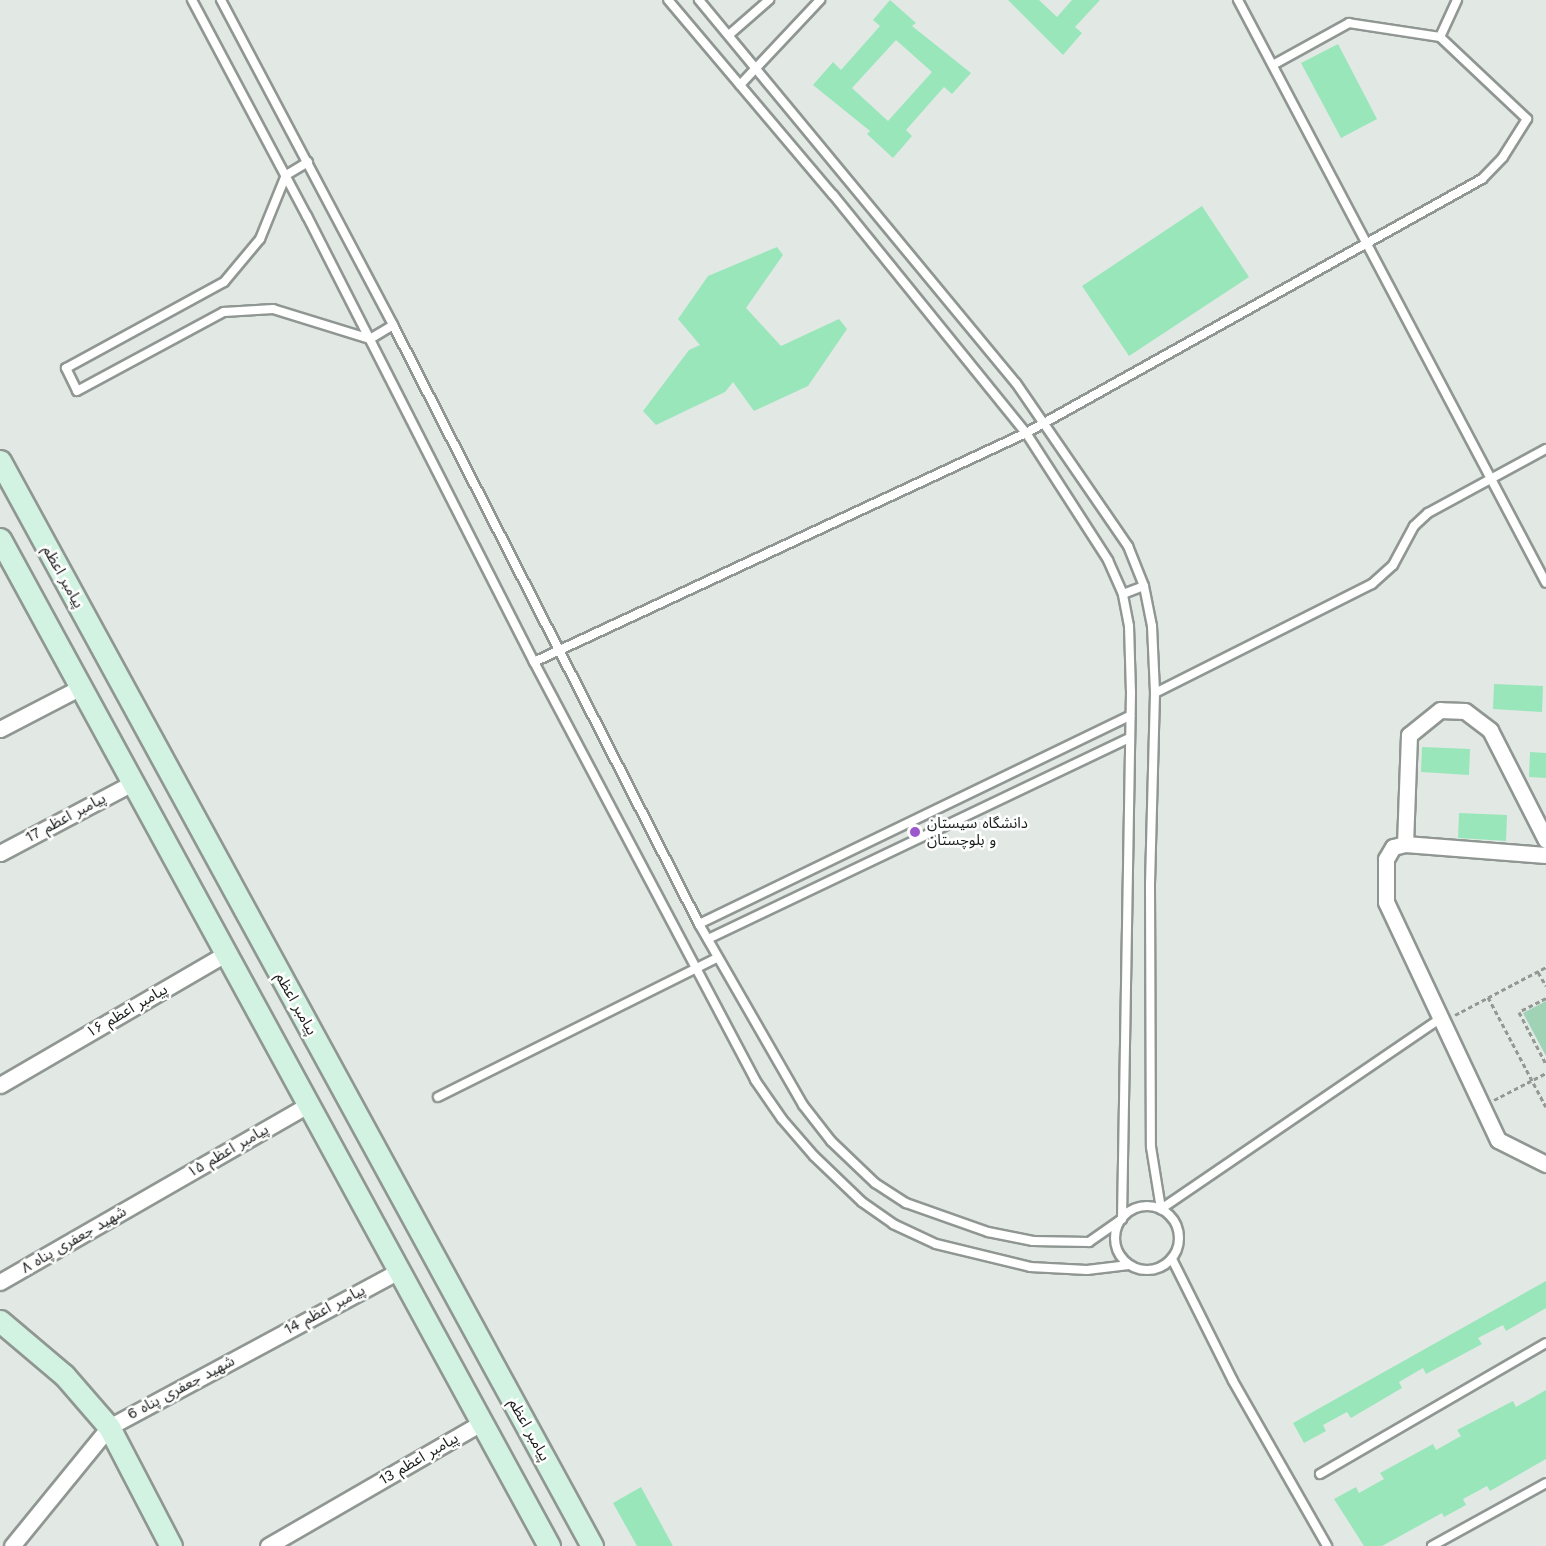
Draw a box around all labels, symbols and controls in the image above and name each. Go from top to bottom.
street label: پیامبر اعظم [38,543,88,611]
street label: پیامبر اعظم 17 [23,789,109,847]
place label: دانشگاه سیستان و بلوچستان [927,814,1028,849]
marker: دانشگاه سیستان و بلوچستان [908,825,922,839]
street label: پیامبر اعظم [271,970,321,1038]
street label: پیامبر اعظم ۱۶ [83,980,171,1042]
street label: پیامبر اعظم ۱۵ [184,1120,272,1182]
street label: شهید جعفری پناه ۸ [18,1203,130,1277]
street label: پیامبر اعظم 14 [282,1281,368,1339]
street label: شهید جعفری پناه 6 [124,1352,238,1424]
street label: پیامبر اعظم [504,1396,554,1464]
street label: پیامبر اعظم 13 [376,1429,462,1489]

